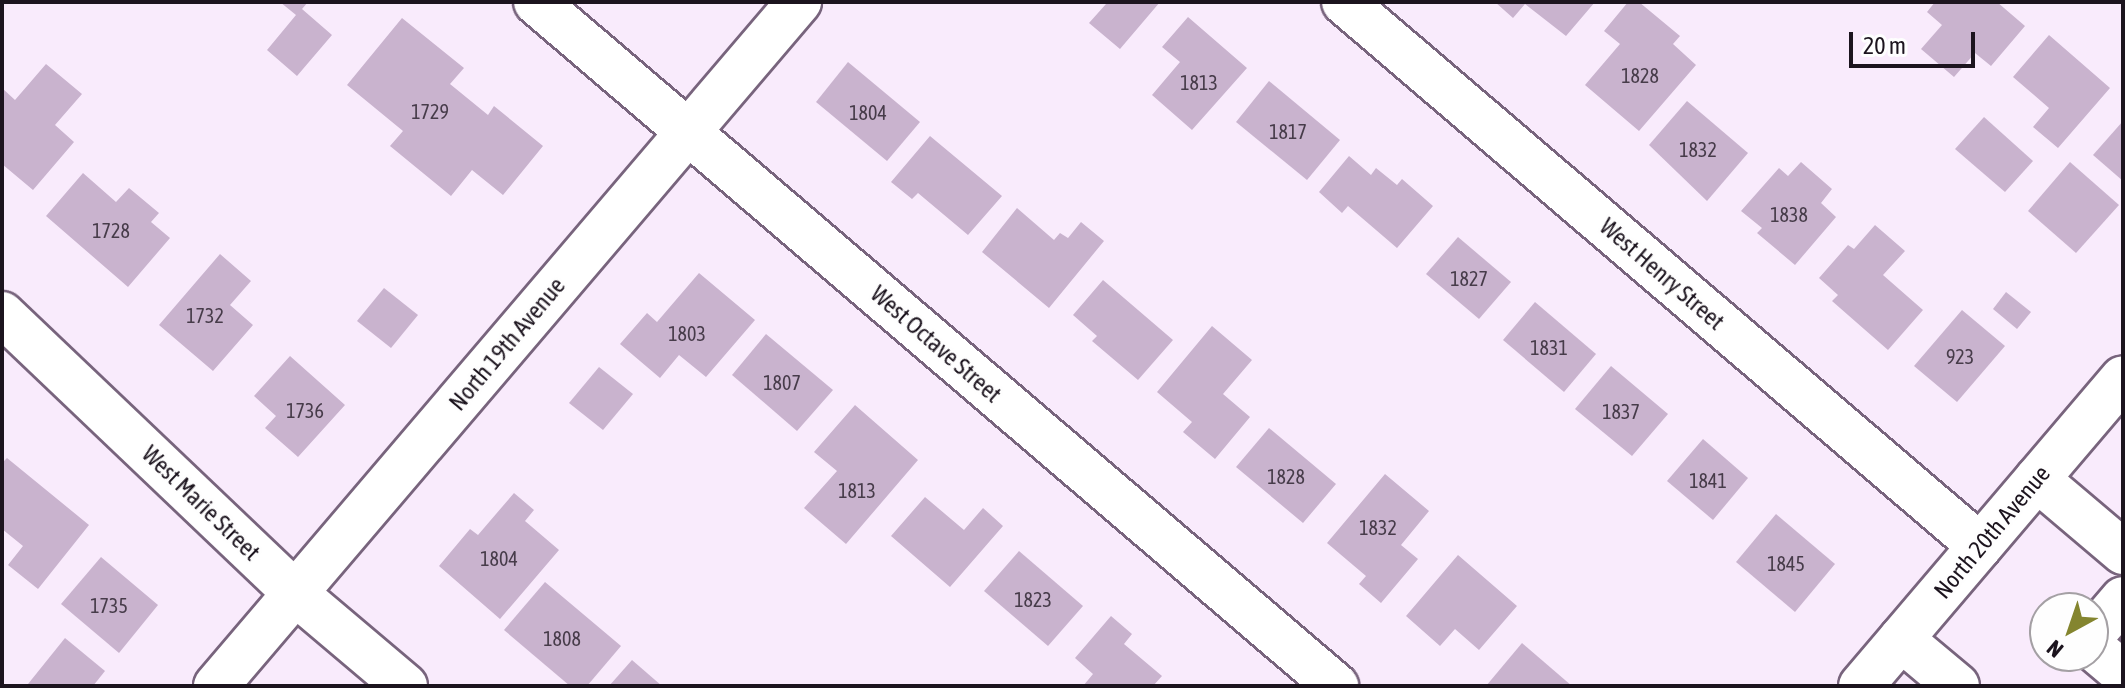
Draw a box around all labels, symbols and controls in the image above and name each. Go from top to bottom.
scale bar [1853,16,1979,66]
text: 20 m [1863,32,1906,59]
house number: 1828 [1621,63,1659,87]
house number: 1813 [1180,70,1218,94]
house number: 1729 [411,99,449,123]
house number: 1804 [849,100,887,124]
house number: 1817 [1269,119,1307,143]
house number: 1832 [1679,137,1717,161]
house number: 1838 [1770,202,1808,226]
street label: West Henry Street [1594,212,1730,336]
house number: 1728 [92,218,130,242]
house number: 1827 [1450,266,1488,290]
street label: North 19th Avenue [443,272,571,416]
street label: West Octave Street [865,279,1007,409]
house number: 1732 [186,303,224,327]
house number: 1803 [668,321,706,345]
house number: 1831 [1530,335,1568,359]
house number: 923 [1946,344,1974,368]
house number: 1807 [763,370,801,394]
house number: 1736 [286,398,324,422]
house number: 1837 [1602,399,1640,423]
street label: West Marie Street [136,440,266,566]
street label: North 20th Avenue [1928,460,2056,604]
house number: 1828 [1267,464,1305,488]
house number: 1841 [1689,468,1727,492]
house number: 1813 [838,478,876,502]
house number: 1832 [1359,515,1397,539]
house number: 1804 [480,546,518,570]
house number: 1845 [1767,551,1805,575]
house number: 1823 [1014,587,1052,611]
north arrow [2029,592,2109,672]
house number: 1735 [90,593,128,617]
house number: 1808 [543,626,581,650]
text: N [2042,635,2068,663]

